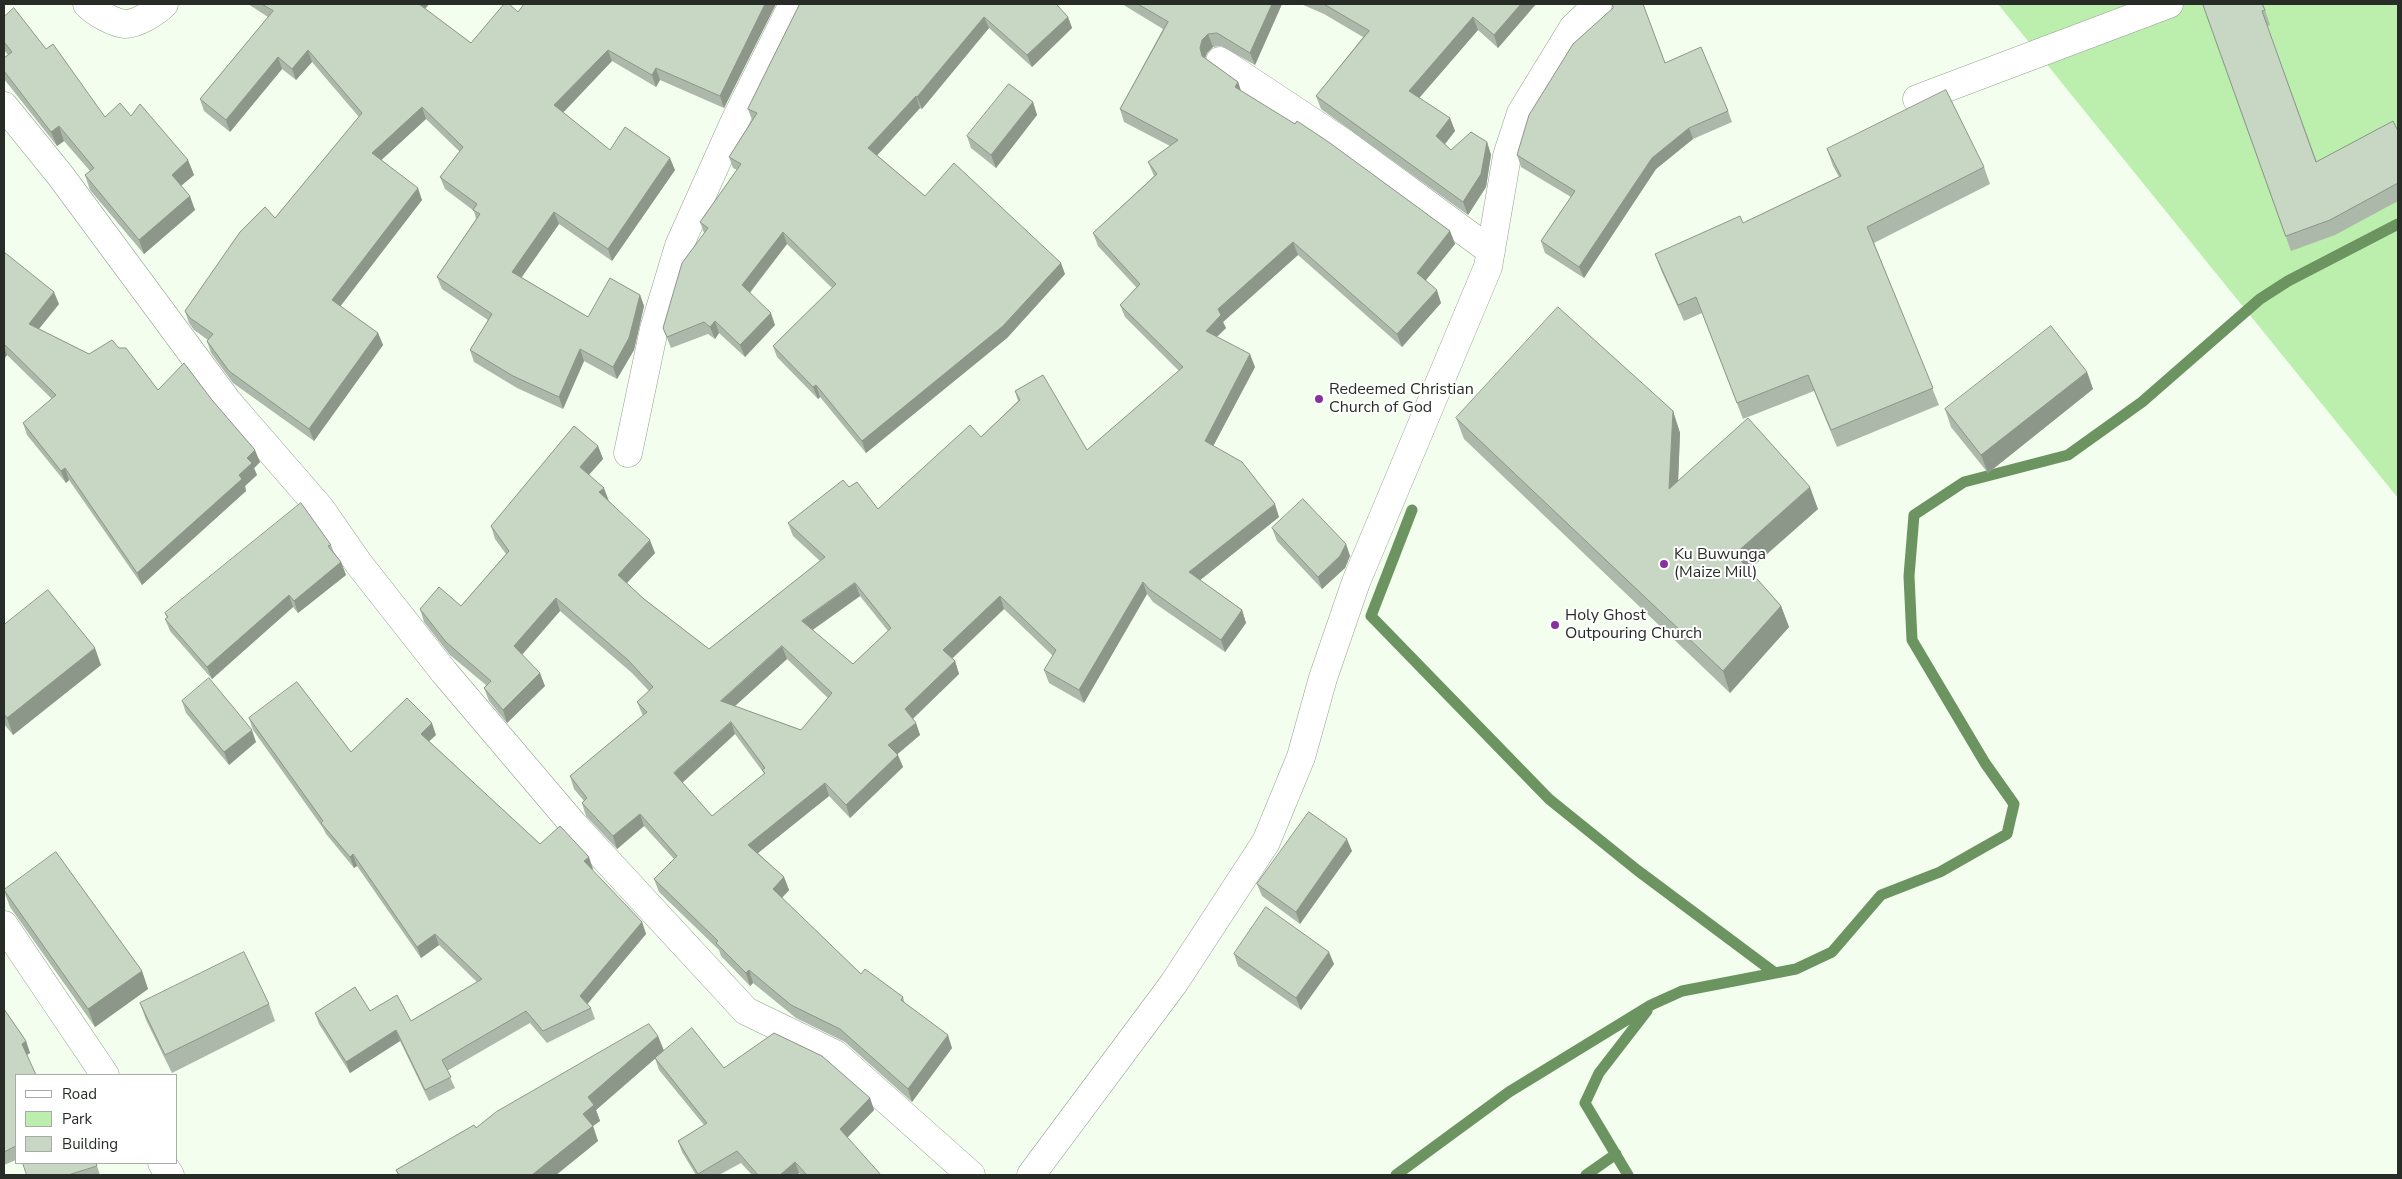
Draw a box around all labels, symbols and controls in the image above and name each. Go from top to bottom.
place label: Redeemed Christian Church of God [1329,380,1474,418]
marker: Redeemed Christian Church of God [1313,393,1325,405]
place label: Ku Buwunga (Maize Mill) [1674,545,1766,583]
marker: Ku Buwunga (Maize Mill) [1658,558,1670,570]
place label: Holy Ghost Outpouring Church [1565,606,1702,644]
marker: Holy Ghost Outpouring Church [1549,619,1561,631]
legend [15,1074,178,1164]
text: Road [62,1084,97,1104]
text: Park [62,1109,92,1129]
text: Building [62,1134,118,1154]

